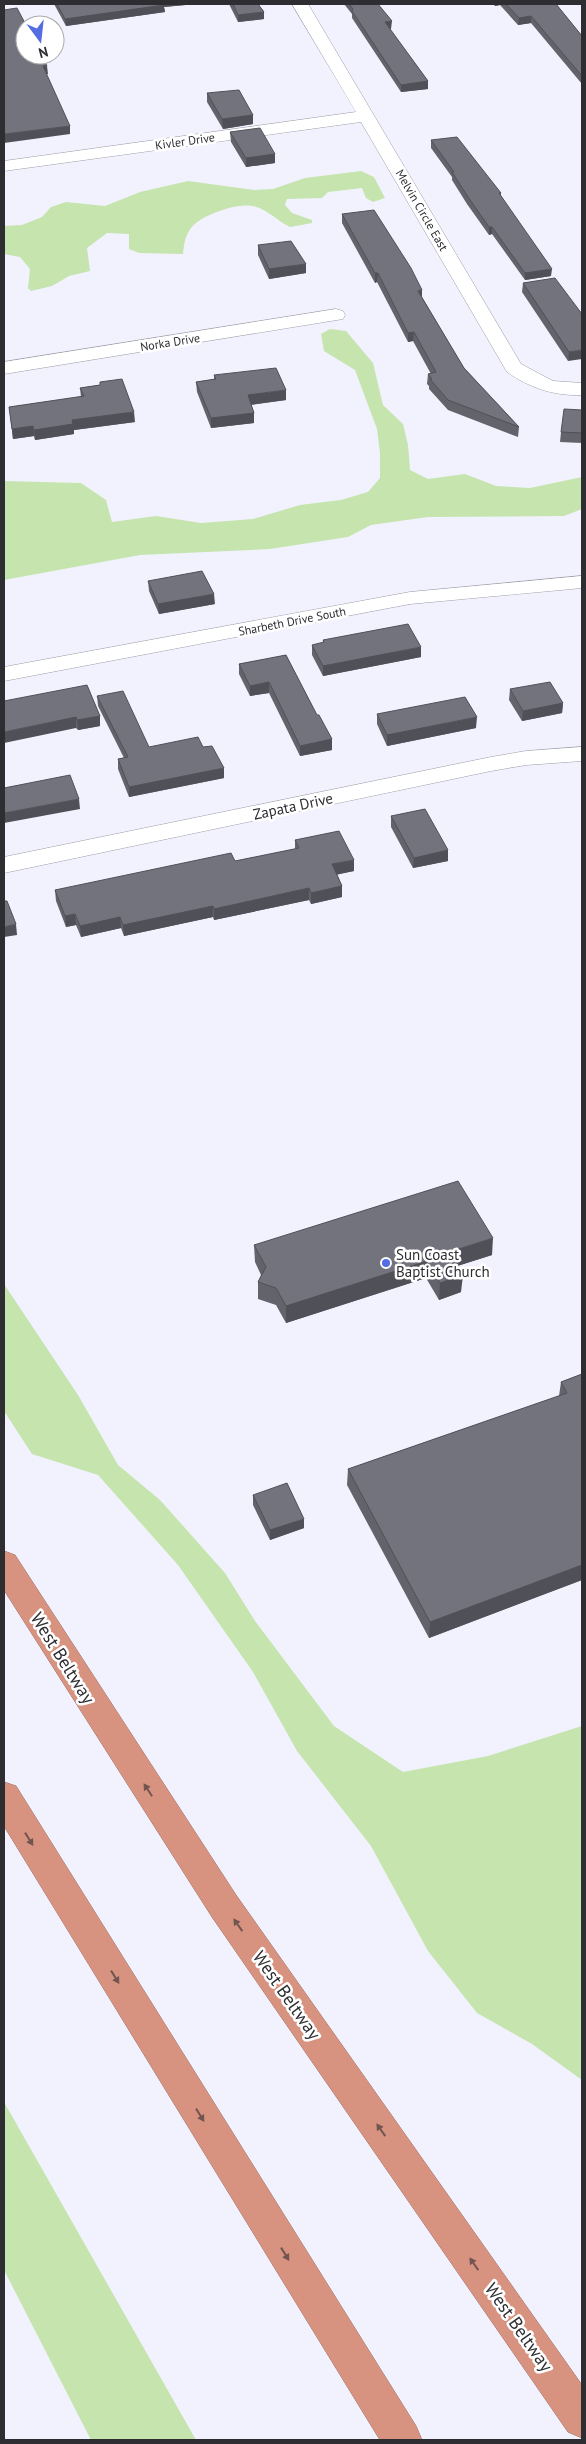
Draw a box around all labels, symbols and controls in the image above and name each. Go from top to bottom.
north arrow [15,15,65,65]
text: N [37,43,50,62]
street label: Kivler Drive [154,129,216,153]
street label: Melvin Circle East [393,167,451,253]
street label: Norka Drive [139,330,201,354]
street label: Sharbeth Drive South [237,603,347,639]
street label: Zapata Drive [251,788,335,824]
place label: Sun Coast Baptist Church [396,1245,490,1281]
marker: Sun Coast Baptist Church [380,1257,392,1269]
street label: West Beltway [26,1608,100,1708]
one-way arrow [144,1783,153,1796]
one-way arrow [25,1832,34,1845]
one-way arrow [233,1919,243,1932]
street label: West Beltway [248,1946,326,2044]
one-way arrow [110,1971,119,1984]
one-way arrow [195,2109,205,2122]
one-way arrow [376,2124,386,2137]
one-way arrow [281,2247,290,2260]
one-way arrow [469,2257,479,2270]
street label: West Beltway [480,2278,558,2376]

